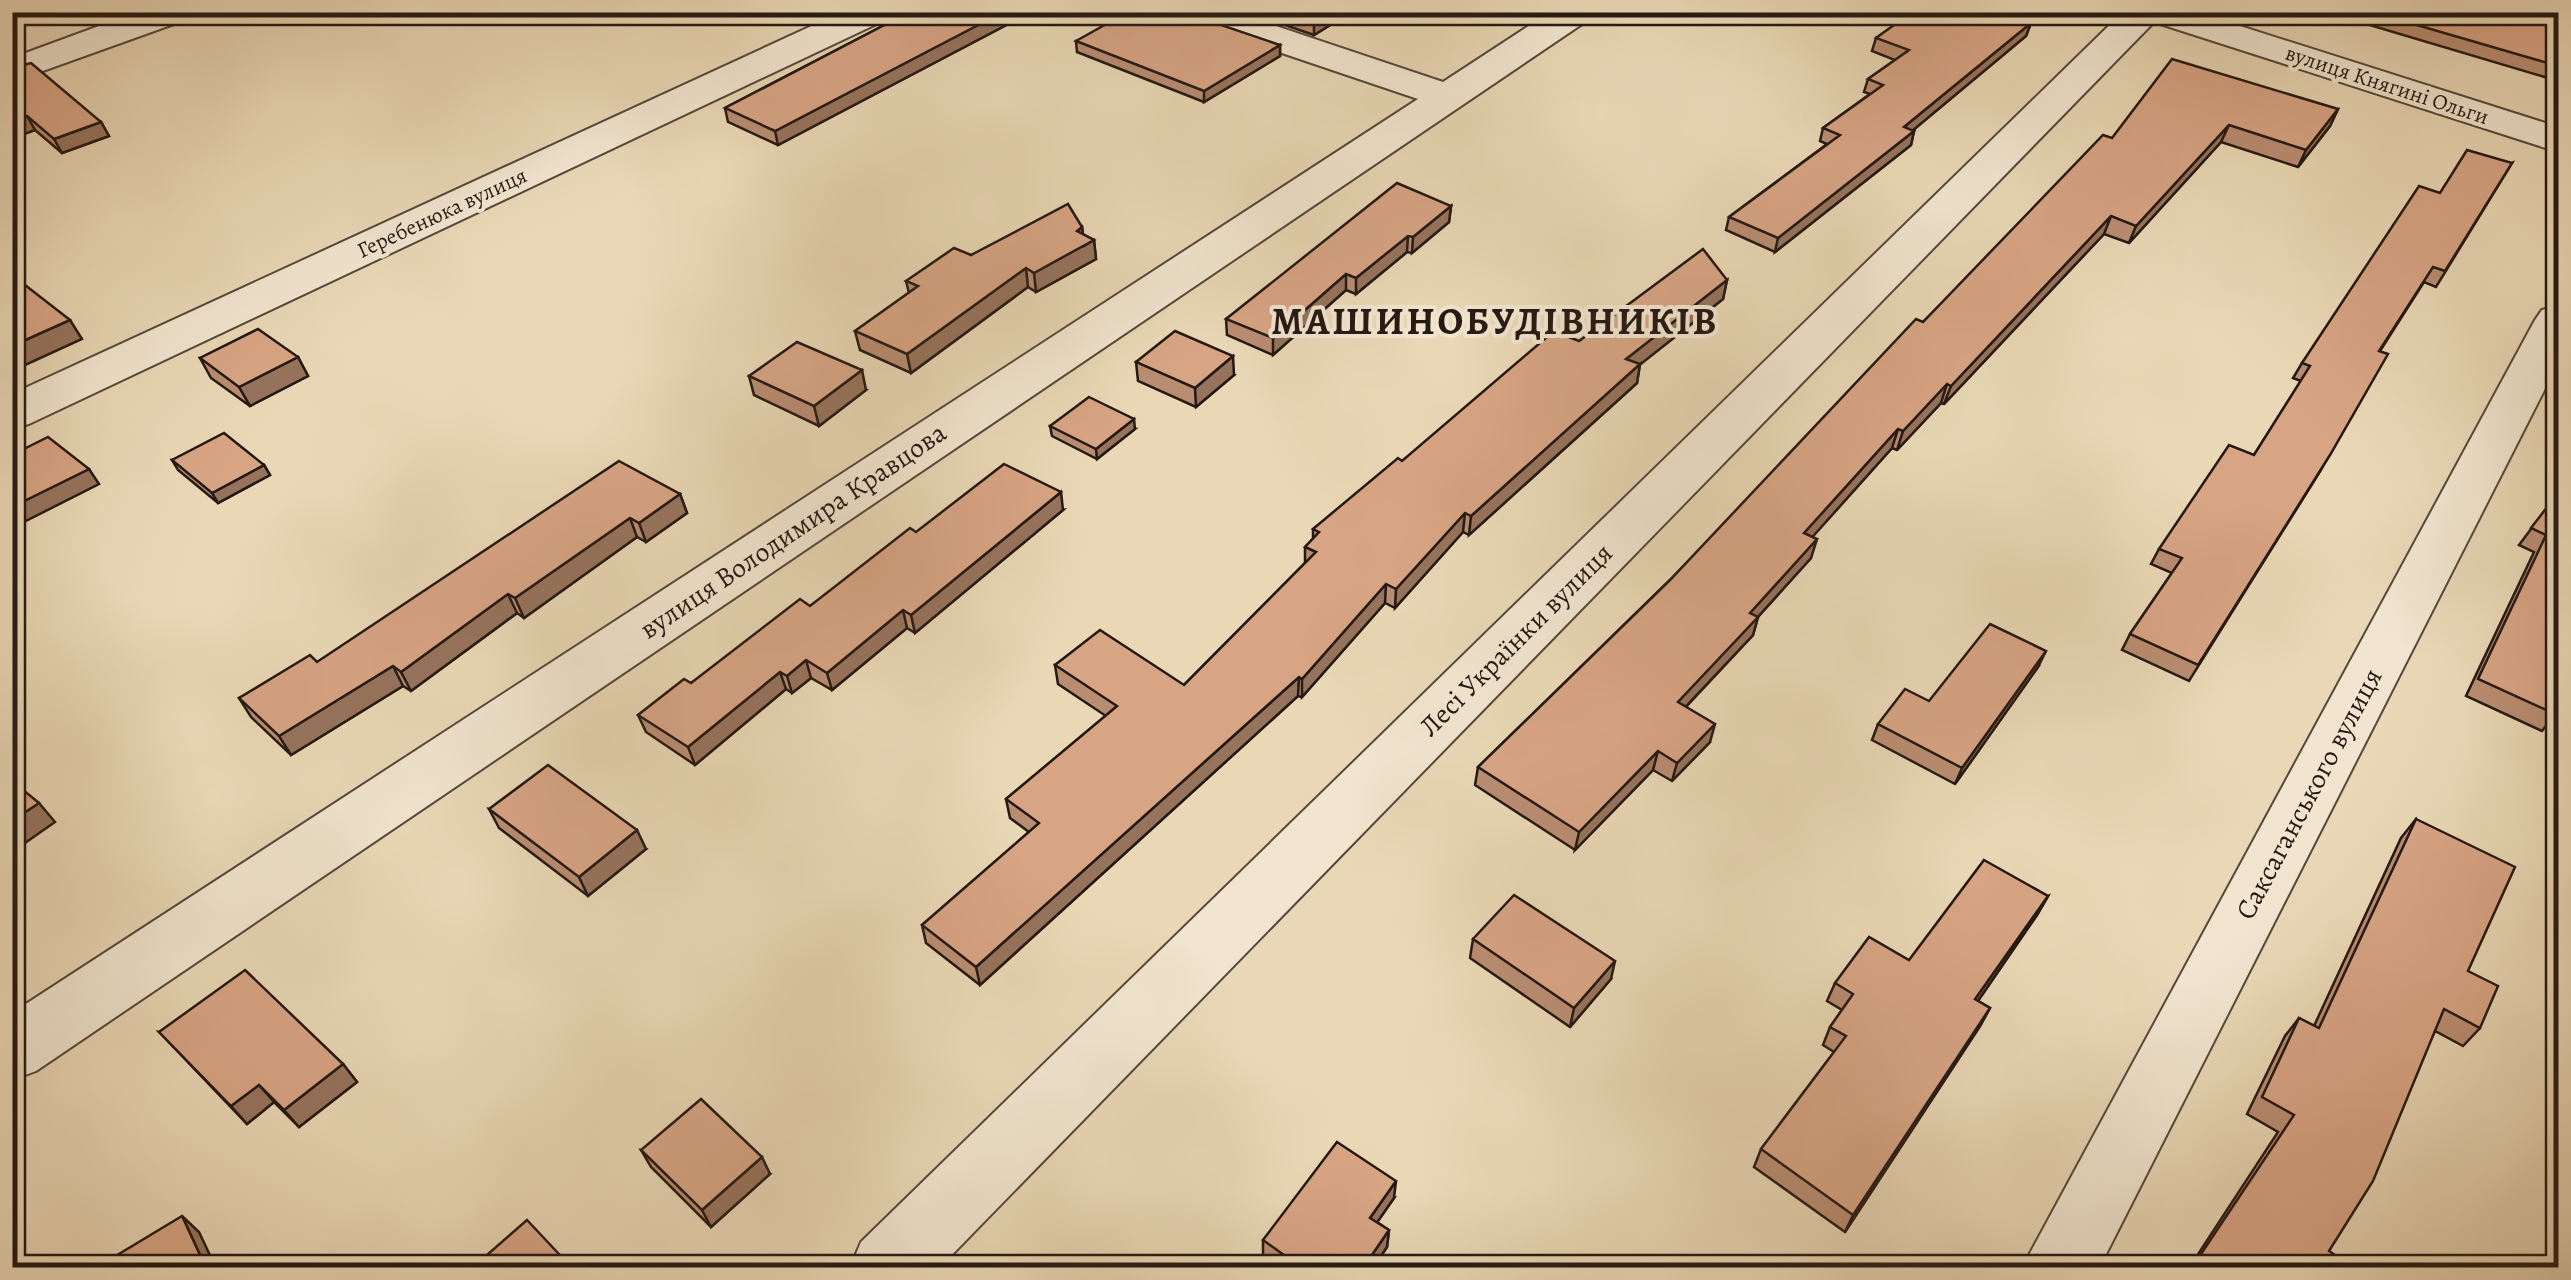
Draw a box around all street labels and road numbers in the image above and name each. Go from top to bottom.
street label: вулиця Княгині Ольги [2281,38,2493,132]
street label: Геребенюка вулиця [352,161,532,265]
street label: вулиця Володимира Кравцова [632,414,954,648]
street label: Лесі Українки вулиця [1411,535,1621,745]
street label: Саксаганського вулиця [2227,662,2391,926]

